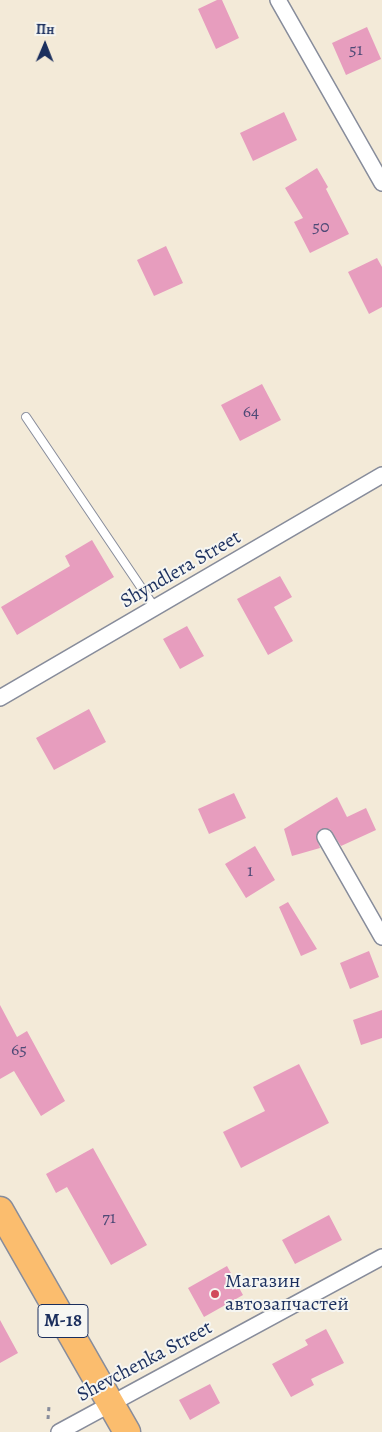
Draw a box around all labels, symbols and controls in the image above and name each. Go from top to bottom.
north arrow [20,20,70,70]
text: Пн [36,20,55,39]
house number: 51 [349,40,363,62]
house number: 50 [312,217,330,239]
house number: 64 [243,402,259,424]
street label: Shyndlera Street [117,526,245,614]
house number: 1 [247,861,253,883]
house number: 65 [11,1040,27,1062]
house number: 71 [102,1208,116,1230]
place label: Магазин автозапчастей [225,1270,349,1317]
marker: Магазин автозапчастей [209,1288,221,1300]
road number: М-18 [38,1304,88,1338]
street label: Shevchenka Street [73,1316,217,1408]

